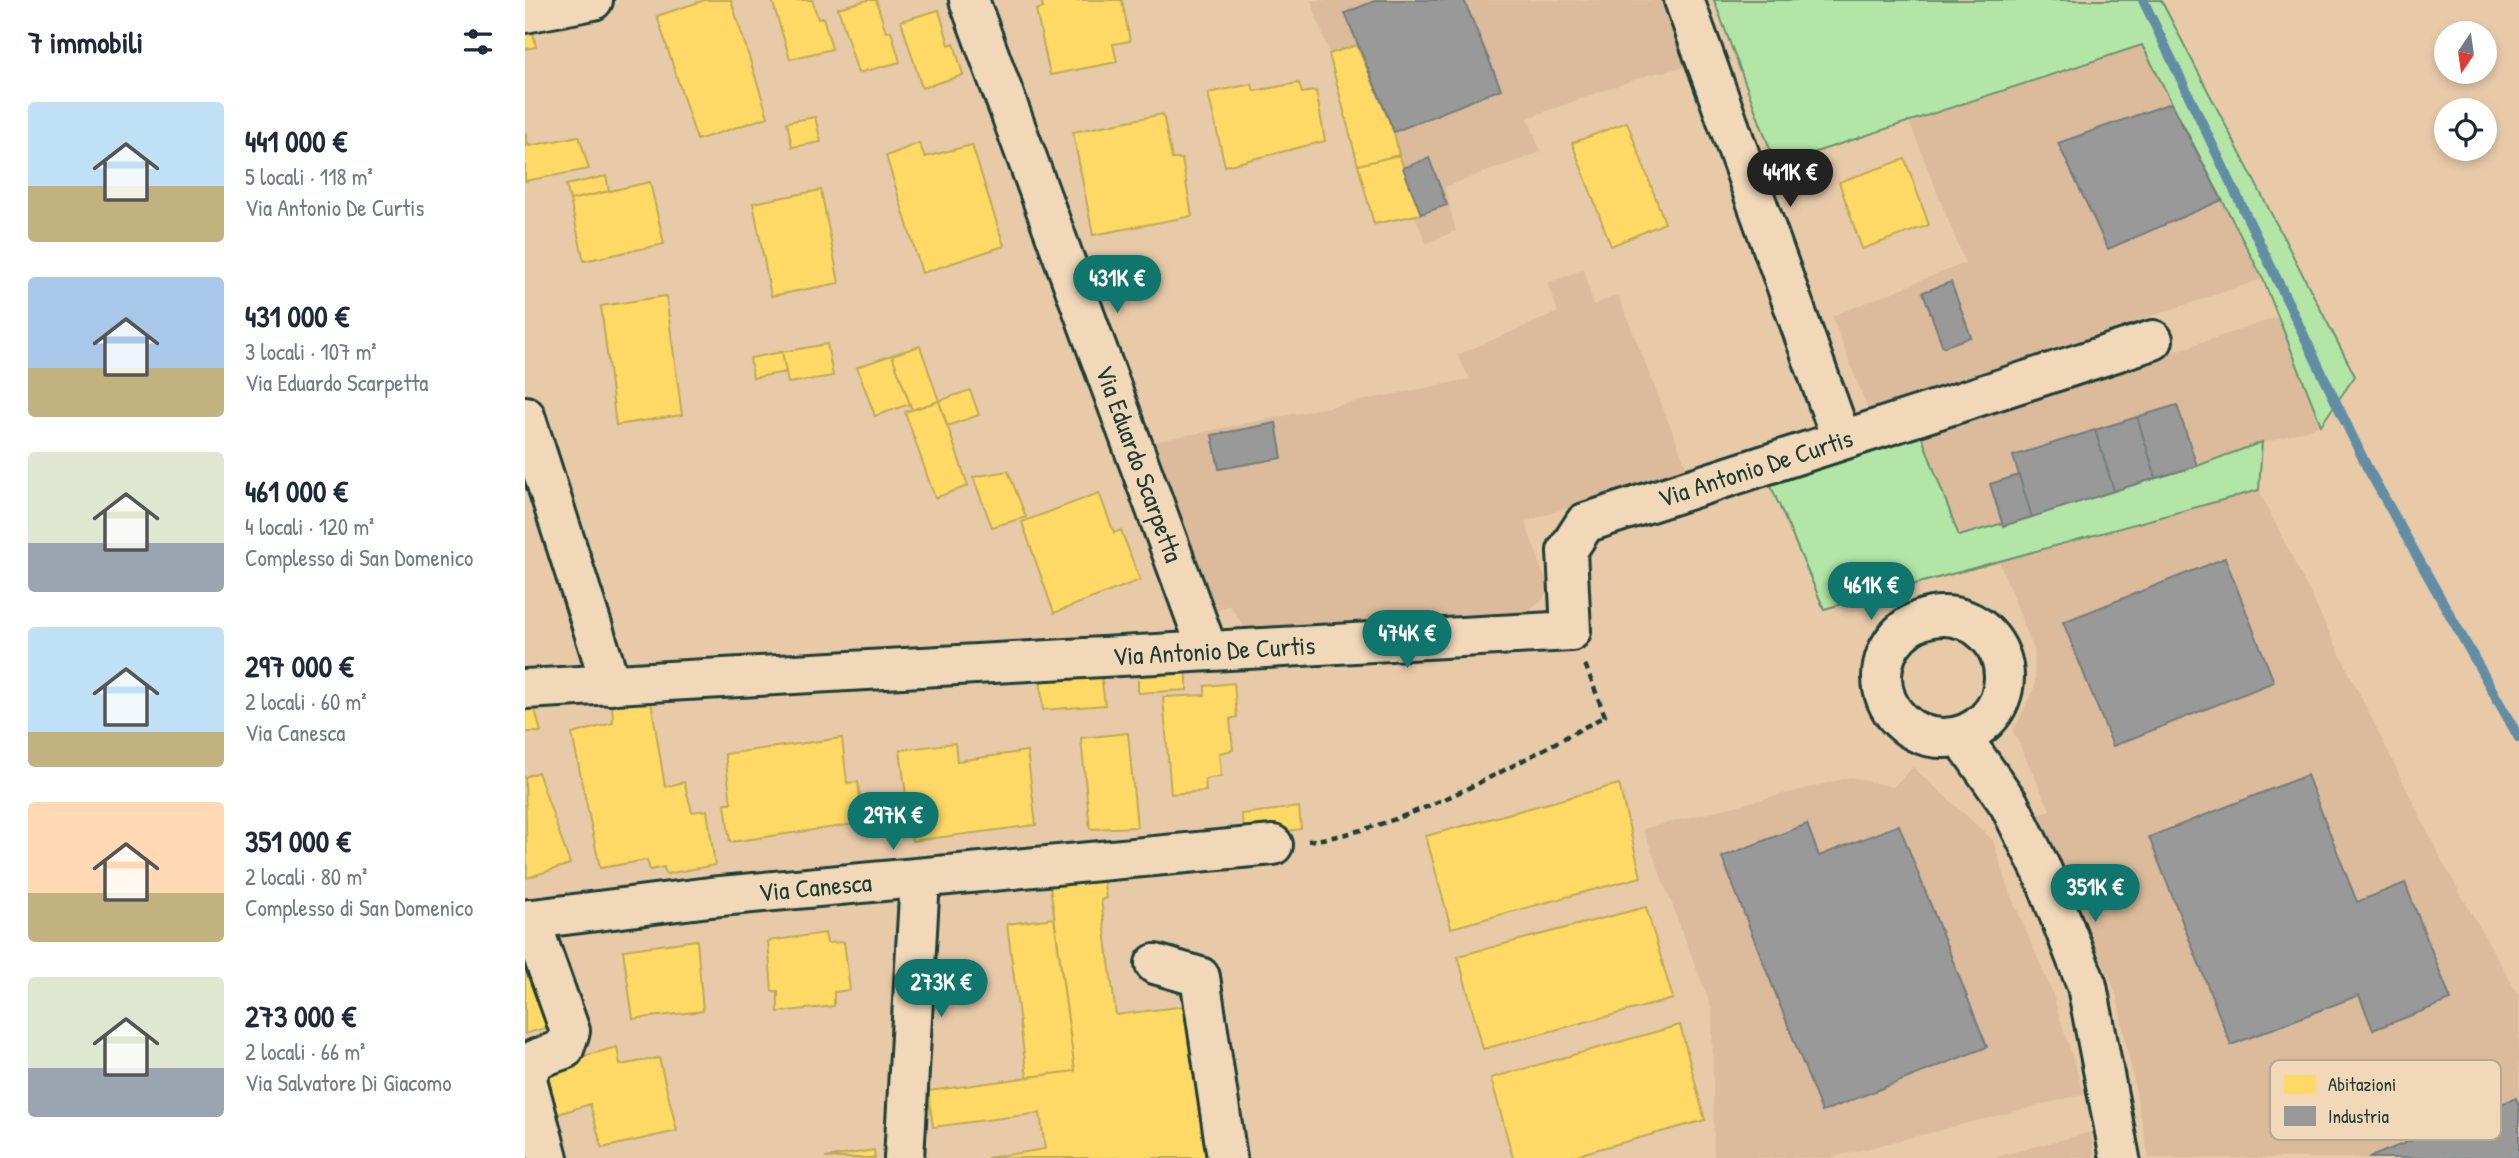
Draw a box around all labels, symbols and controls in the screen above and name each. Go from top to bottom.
north arrow [2434,21,2497,84]
map controls [2434,21,2497,161]
text: 7 immobili [28,22,143,62]
icon: filters [459,23,497,61]
button: locate [2434,98,2497,161]
text: 441 000 € [245,121,347,161]
icon: home [84,130,168,214]
pin: 441K € [1733,150,1847,209]
text: 441K € [1763,156,1817,187]
text: 5 locali · 118 m² [245,161,373,192]
text: Via Antonio De Curtis [245,192,424,223]
pin: 431K € [1060,256,1174,315]
text: 431K € [1089,262,1145,293]
text: 431 000 € [245,296,349,336]
icon: home [84,305,168,389]
text: 3 locali · 107 m² [245,336,377,367]
street label: Via Eduardo Scarpetta [1088,360,1192,567]
text: Via Eduardo Scarpetta [245,367,428,398]
street label: Via Antonio De Curtis [1653,420,1857,515]
text: 461 000 € [245,471,348,511]
icon: home [84,480,168,564]
text: 4 locali · 120 m² [245,511,374,542]
text: Complesso di San Domenico [245,542,473,573]
pin: 461K € [1814,562,1928,622]
text: 461K € [1844,569,1898,600]
pin: 474K € [1350,610,1464,670]
text: 474K € [1378,617,1436,648]
street label: Via Antonio De Curtis [1112,627,1316,673]
text: 297 000 € [245,646,353,686]
icon: home [84,655,168,739]
text: 2 locali · 60 m² [245,686,367,717]
text: Via Canesca [245,717,345,748]
pin: 297K € [836,792,950,852]
text: 297K € [864,799,922,830]
text: 351 000 € [245,821,351,861]
icon: home [84,830,168,914]
text: 2 locali · 80 m² [245,861,367,892]
street label: Via Canesca [757,864,873,909]
pin: 351K € [2038,864,2152,924]
text: 351K € [2067,871,2123,902]
text: Complesso di San Domenico [245,892,473,923]
pin: 273K € [884,960,998,1019]
text: 273K € [911,966,971,997]
text: 273 000 € [245,996,356,1036]
icon: home [84,1005,168,1089]
text: 2 locali · 66 m² [245,1036,365,1067]
legend [2270,1060,2501,1140]
text: Via Salvatore Di Giacomo [245,1067,451,1098]
text: Abitazioni [2328,1071,2396,1097]
text: Industria [2328,1103,2389,1129]

